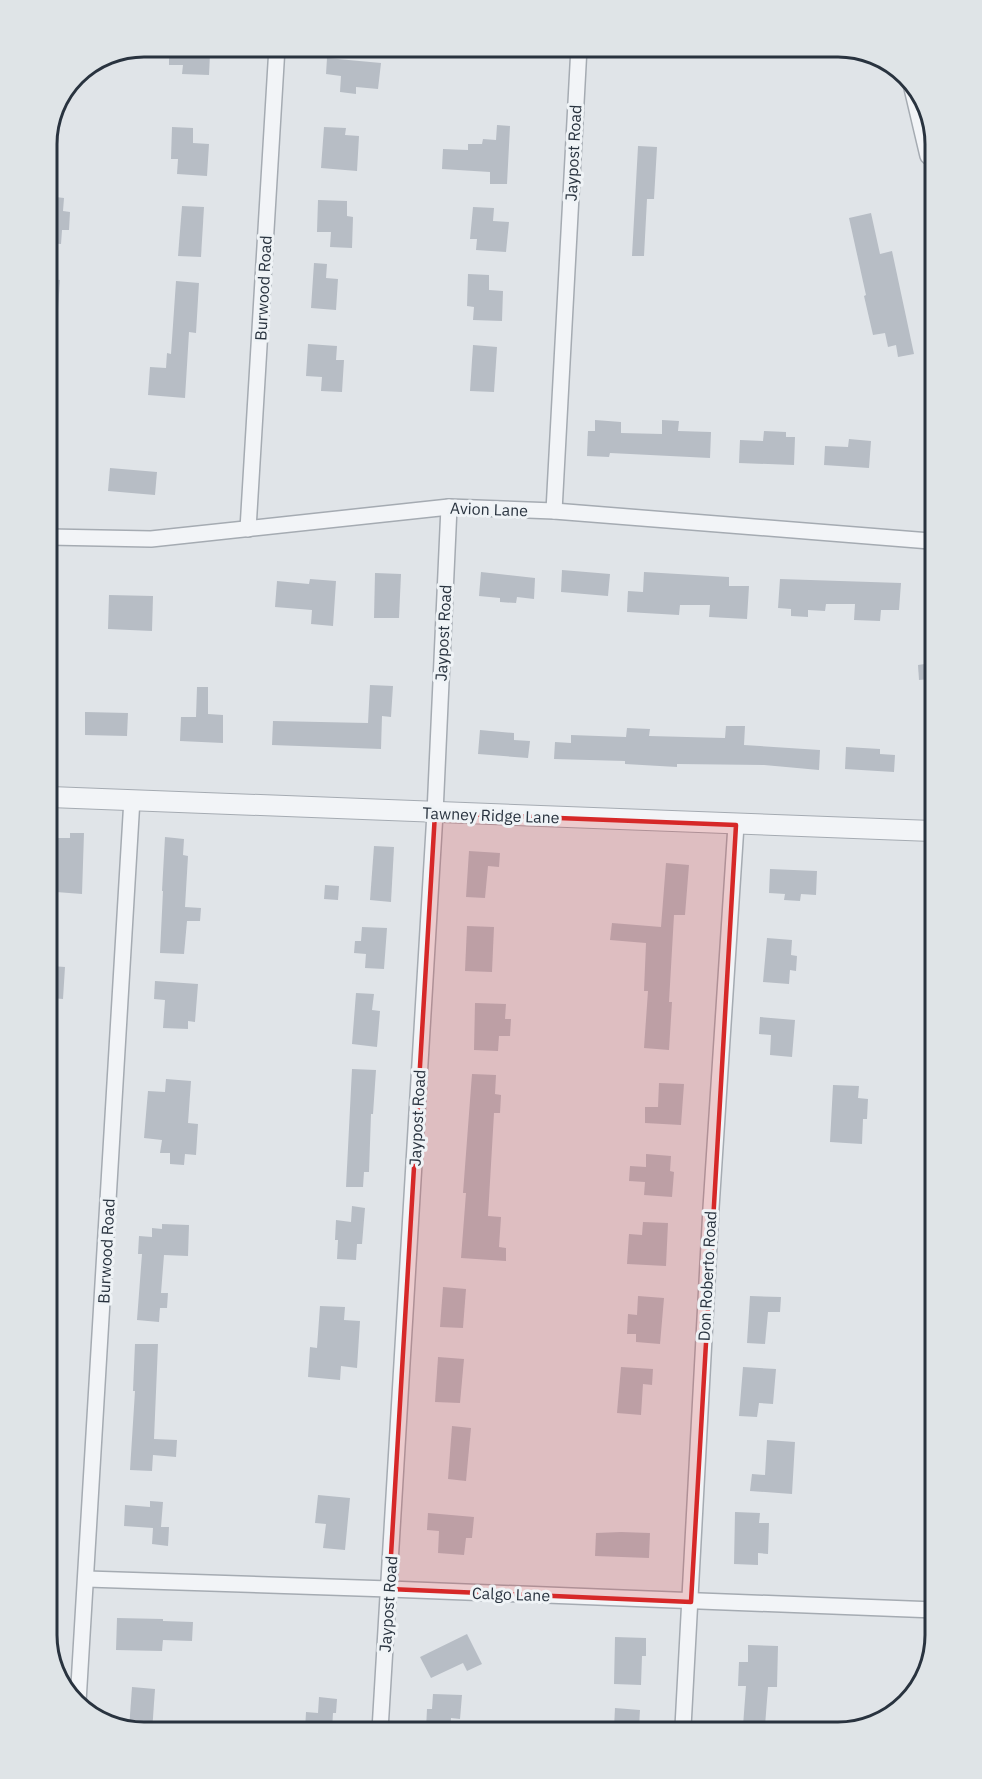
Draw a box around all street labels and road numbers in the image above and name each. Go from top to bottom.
street label: Jaypost Road [560,104,586,202]
street label: Burwood Road [250,235,276,341]
street label: Avion Lane [450,498,529,520]
street label: Jaypost Road [430,584,456,682]
street label: Tawney Ridge Lane [422,803,560,827]
street label: Jaypost Road [404,1069,430,1167]
street label: Burwood Road [93,1198,119,1304]
street label: Don Roberto Road [694,1210,720,1342]
street label: Jaypost Road [375,1555,401,1653]
street label: Calgo Lane [472,1583,551,1605]

